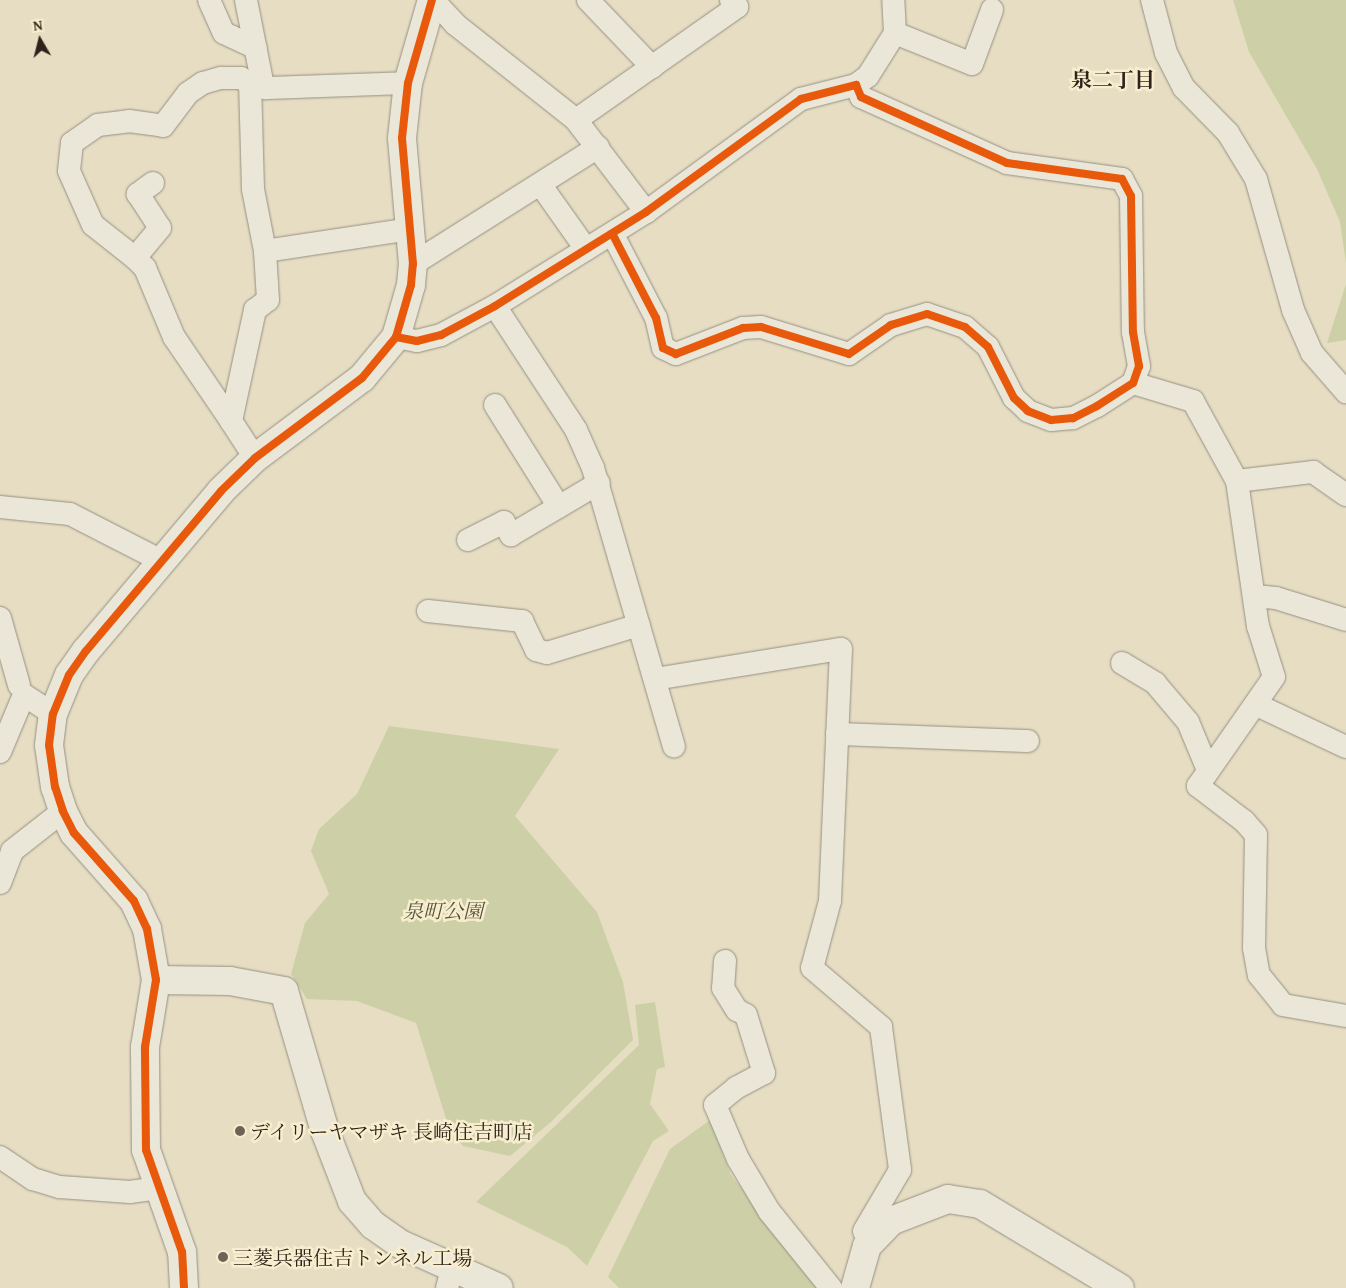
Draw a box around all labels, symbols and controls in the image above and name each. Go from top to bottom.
north arrow [15,15,65,65]
text: N [32,15,44,36]
district label: 泉二丁目 [1071,67,1155,93]
park label: 泉町公園 [403,898,483,922]
place label: デイリーヤマザキ 長崎住吉町店 [250,1119,534,1143]
marker: デイリーヤマザキ 長崎住吉町店 [234,1125,246,1137]
place label: 三菱兵器住吉トンネル工場 [233,1245,473,1269]
marker: 三菱兵器住吉トンネル工場 [217,1251,229,1263]

